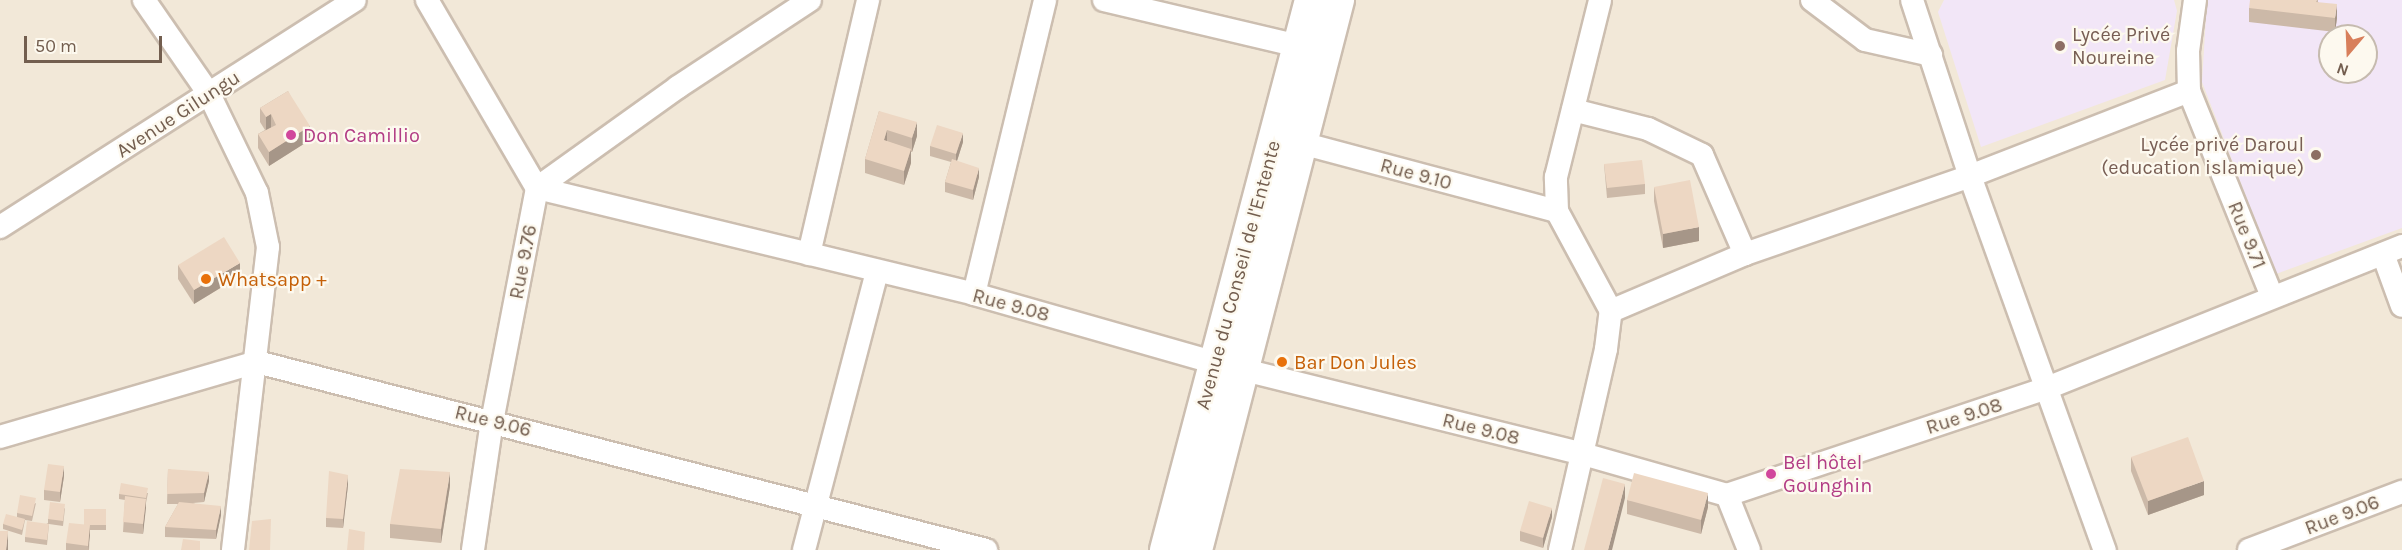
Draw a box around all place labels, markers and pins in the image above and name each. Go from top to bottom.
place label: Lycée Privé Noureine [2072,22,2170,69]
marker: Lycée Privé Noureine [2053,39,2067,53]
place label: Don Camillio [303,123,420,147]
marker: Don Camillio [284,128,298,142]
place label: Lycée privé Daroul (education islamique) [2101,132,2304,179]
marker: Lycée privé Daroul (education islamique) [2309,148,2323,162]
place label: Whatsapp + [218,267,327,291]
marker: Whatsapp + [199,272,213,286]
place label: Bar Don Jules [1294,350,1417,374]
marker: Bar Don Jules [1275,355,1289,369]
place label: Bel hôtel Gounghin [1783,450,1872,497]
marker: Bel hôtel Gounghin [1764,467,1778,481]

